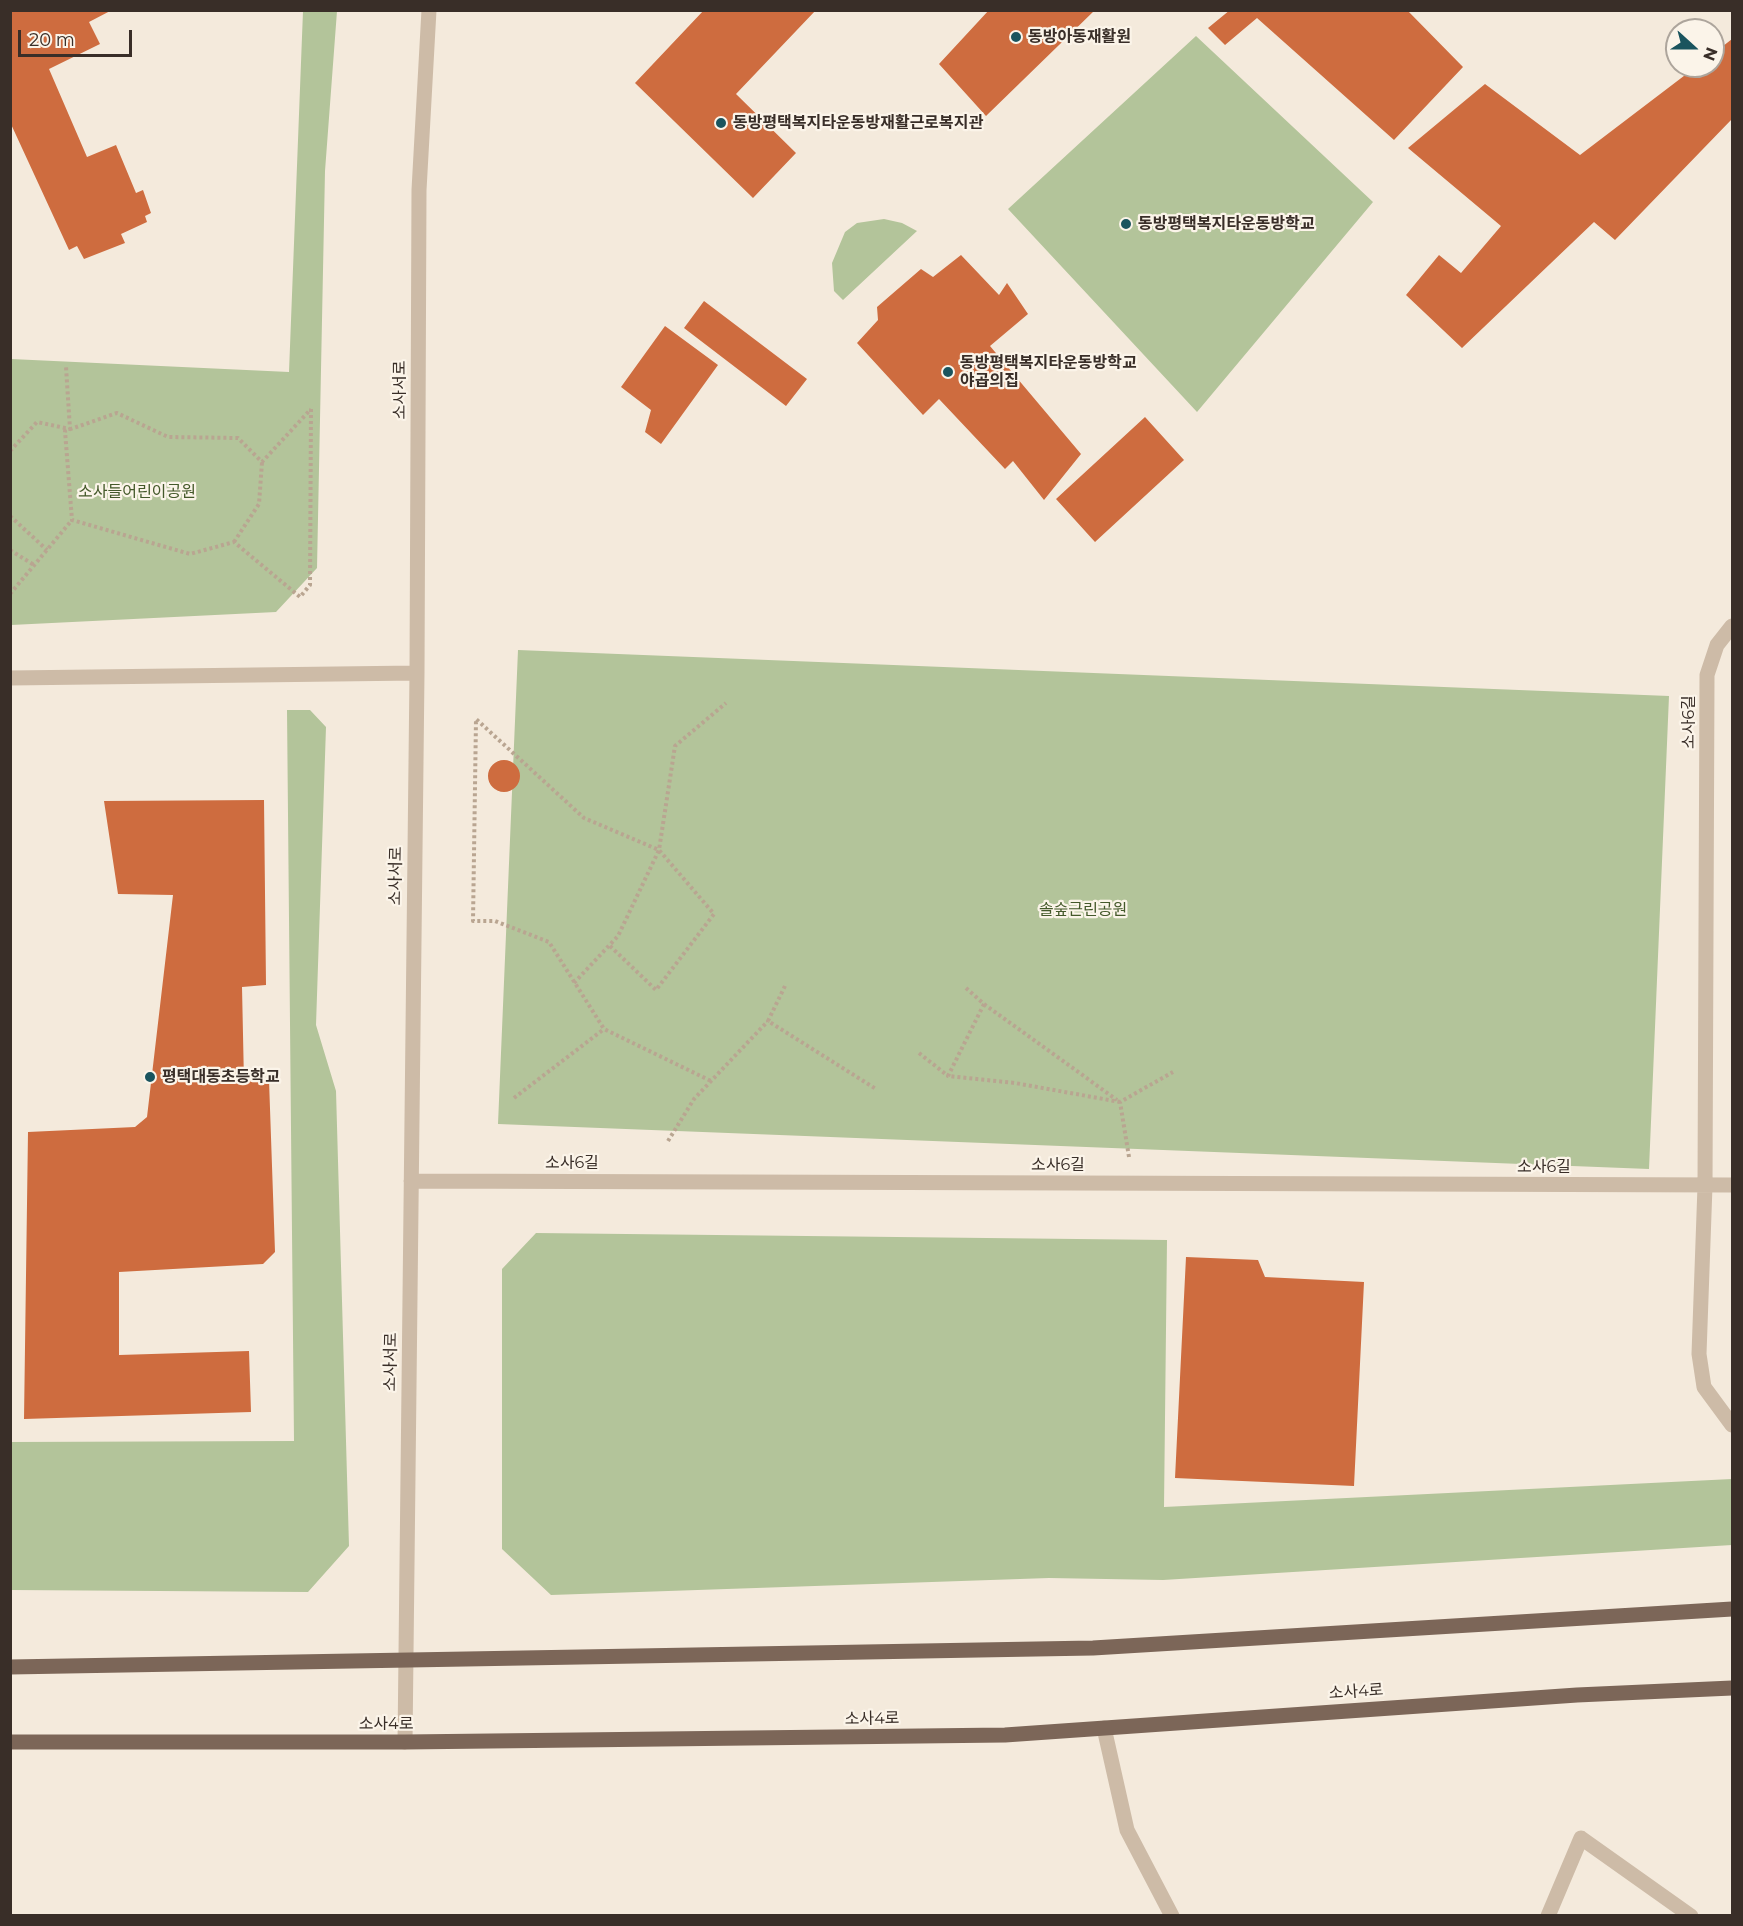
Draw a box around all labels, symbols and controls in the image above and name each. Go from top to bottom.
scale bar [21,18,135,56]
north arrow [1665,18,1725,78]
place label: 동방아동재활원 [1028,27,1131,47]
text: 20 m [29,29,75,51]
marker: 동방아동재활원 [1009,30,1023,44]
text: N [1699,44,1722,63]
place label: 동방평택복지타운동방재활근로복지관 [733,113,983,133]
marker: 동방평택복지타운동방재활근로복지관 [714,116,728,130]
place label: 동방평택복지타운동방학교 [1138,214,1315,234]
marker: 동방평택복지타운동방학교 [1119,217,1133,231]
place label: 동방평택복지타운동방학교 야곱의집 [960,353,1137,391]
street label: 소사서로 [390,361,410,419]
marker: 동방평택복지타운동방학교 야곱의집 [941,365,955,379]
park label: 소사들어린이공원 [78,482,196,502]
street label: 소사6길 [1679,695,1699,749]
street label: 소사서로 [386,846,406,906]
park label: 솔숲근린공원 [1039,900,1127,920]
place label: 평택대동초등학교 [162,1067,280,1087]
marker: 평택대동초등학교 [143,1070,157,1084]
street label: 소사6길 [545,1153,599,1173]
street label: 소사6길 [1031,1155,1085,1175]
street label: 소사6길 [1517,1157,1571,1177]
street label: 소사서로 [381,1332,401,1392]
street label: 소사4로 [1328,1681,1384,1703]
street label: 소사4로 [844,1709,900,1729]
street label: 소사4로 [359,1714,413,1734]

